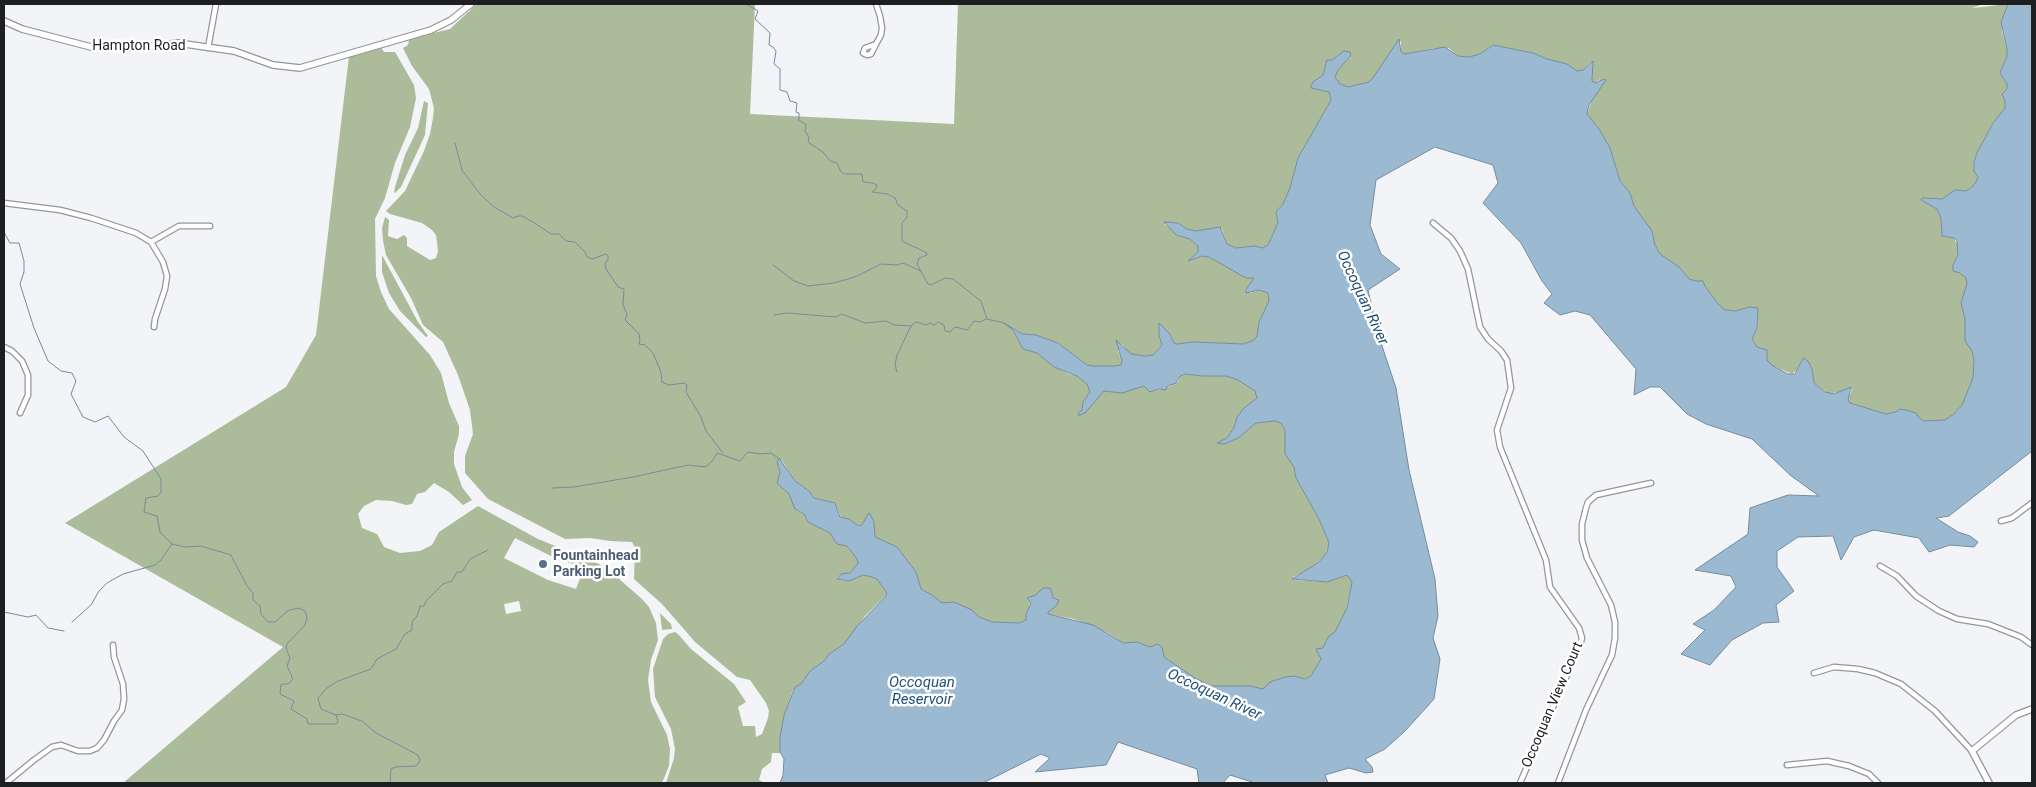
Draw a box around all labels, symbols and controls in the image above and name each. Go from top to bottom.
street label: Hampton Road [92,38,186,54]
water label: Occoquan River [1332,248,1392,348]
place label: Fountainhead Parking Lot [553,548,639,580]
marker: Fountainhead Parking Lot [537,558,549,570]
street label: Occoquan View Court [1519,640,1587,770]
water label: Occoquan River [1164,665,1264,725]
water label: Occoquan Reservoir [889,674,955,709]

